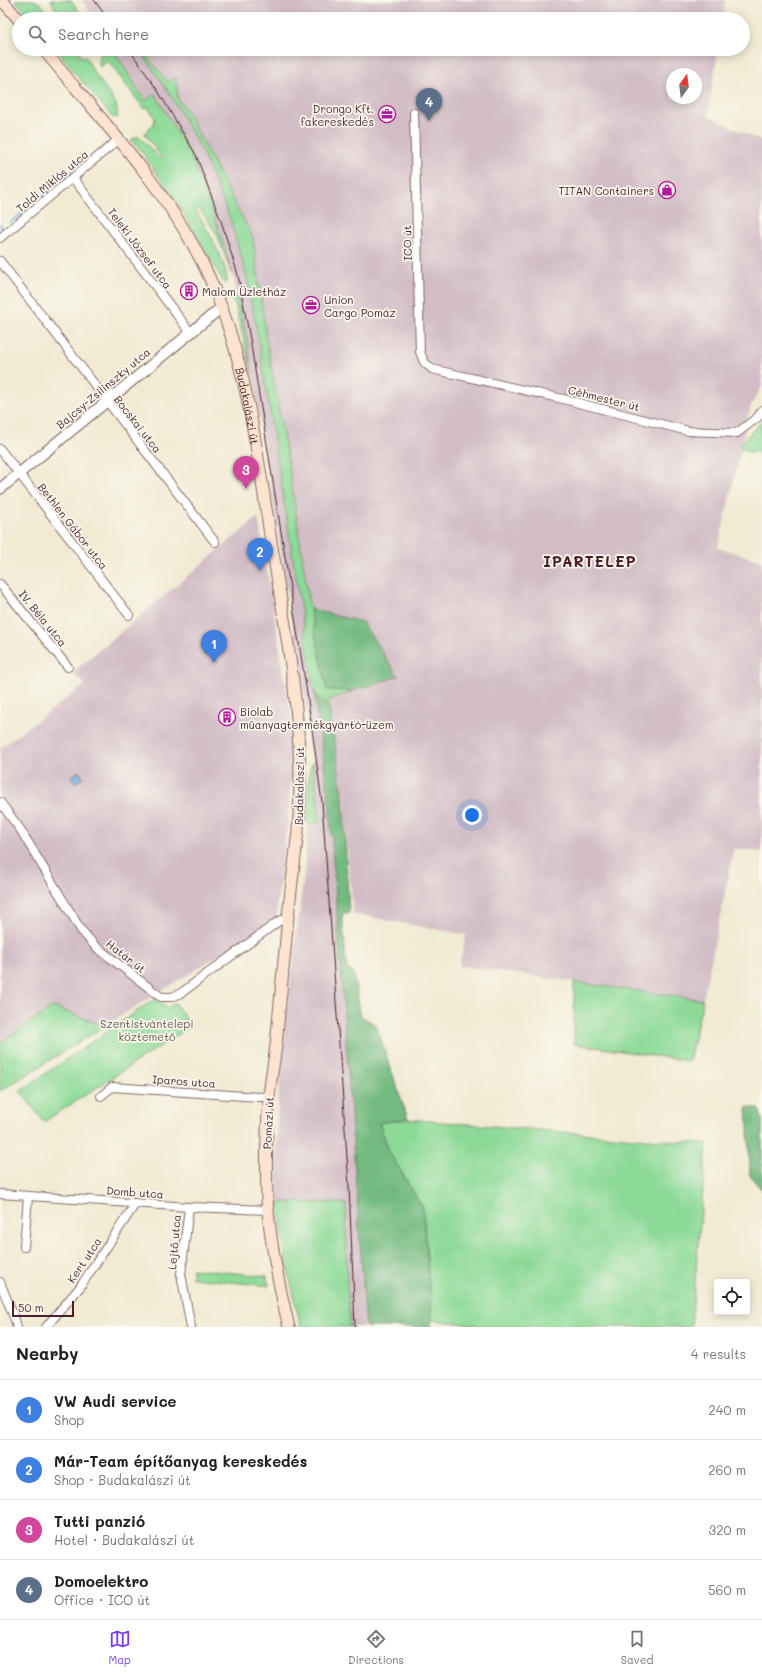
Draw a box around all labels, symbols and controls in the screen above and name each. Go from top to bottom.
search box [12,12,750,56]
icon: search [26,23,48,45]
text: Search here [58,24,149,44]
north arrow [666,68,702,104]
pin: 4 [416,88,442,121]
place label: Drongo Kft. fakereskedés [301,101,374,129]
office icon: Drongo Kft. fakereskedés [377,104,397,124]
street label: Toldi Miklós utca [13,146,91,216]
shop icon: TITAN Containers [657,180,677,200]
place label: TITAN Containers [558,183,654,198]
street label: Teleki József utca [105,204,176,292]
street label: ICO út [399,225,415,261]
building icon: Malom Üzletház [179,281,199,301]
place label: Malom Üzletház [202,284,286,299]
place label: Union Cargo Pomáz [324,292,396,320]
office icon: Union Cargo Pomáz [301,295,321,315]
street label: Bajcsy-Zsilinszky utca [53,344,153,432]
street label: Budakalászi út [233,366,263,446]
street label: Céhmester út [567,382,642,414]
street label: Bocskai utca [111,392,165,456]
pin: 3 [233,456,259,489]
street label: Bethlen Gábor utca [35,480,112,572]
pin: 2 [247,538,273,571]
district label: IPARTELEP [543,551,637,571]
street label: IV. Béla utca [16,587,70,649]
pin: 1 [201,630,227,663]
place label: Biolab műanyagtermékgyártó-üzem [240,704,394,732]
building icon: Biolab műanyagtermékgyártó-üzem [217,707,237,727]
street label: Budakalászi út [291,747,307,825]
your location [462,805,482,825]
street label: Határ út [103,936,149,976]
park label: Szentistvántelepi köztemető [100,1016,194,1044]
street label: Iparos utca [152,1071,216,1091]
street label: Pomázi út [259,1096,277,1150]
street label: Domb utca [106,1183,164,1201]
street label: Lejtő utca [164,1214,184,1270]
street label: Kert utca [63,1234,105,1286]
map controls [714,1279,750,1315]
button: locate [714,1279,750,1315]
scale bar [12,1299,74,1318]
text: 50 m [18,1300,44,1315]
text: Nearby [16,1342,78,1364]
text: 4 results [691,1345,746,1362]
text: VW Audi service [54,1391,177,1411]
text: 1 [26,1401,32,1418]
text: 240 m [709,1401,746,1418]
text: Shop [54,1411,84,1428]
text: Már-Team építőanyag kereskedés [54,1451,307,1471]
text: 2 [25,1461,33,1478]
text: 260 m [708,1461,746,1478]
text: Shop · Budakalászi út [54,1471,191,1488]
text: Tutti panzió [54,1511,145,1531]
text: 3 [25,1521,33,1538]
text: 320 m [709,1521,746,1538]
text: Hotel · Budakalászi út [54,1531,194,1548]
text: Domoelektro [54,1571,148,1591]
text: 4 [25,1581,33,1598]
text: 560 m [708,1581,746,1598]
text: Office · ICO út [54,1591,150,1608]
tab: Map [109,1628,131,1667]
tab: Directions [348,1628,404,1667]
tab: Saved [621,1628,653,1667]

